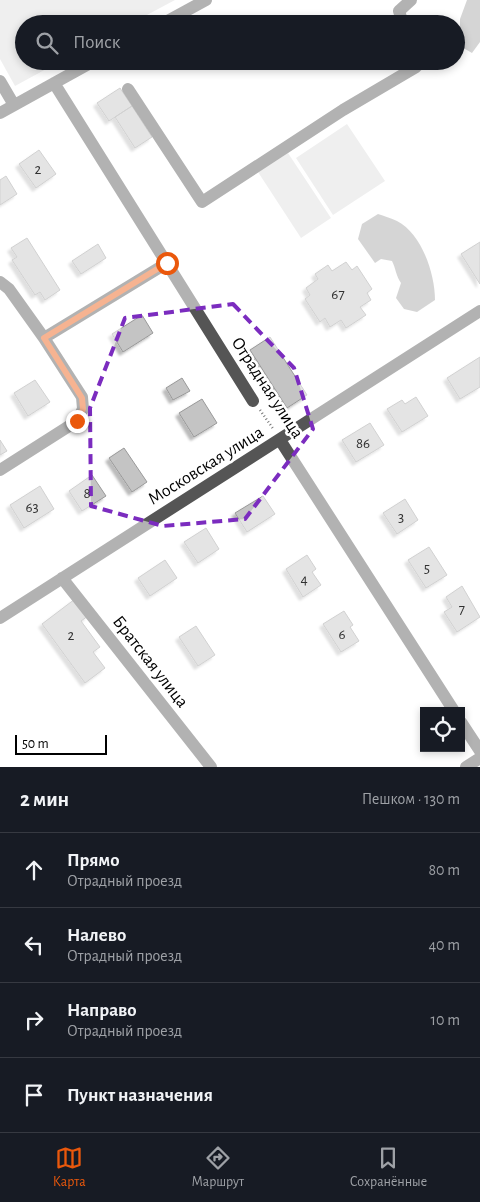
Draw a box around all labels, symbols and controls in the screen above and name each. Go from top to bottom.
search box [15,15,465,70]
icon: search [33,29,61,57]
text: Поиск [73,33,120,52]
house number: 2 [35,162,42,177]
route start [156,252,179,275]
house number: 67 [331,287,345,302]
street label: Отрадная улица [228,334,306,442]
route end [66,410,89,433]
street label: Московская улица [145,423,267,509]
house number: 86 [356,436,370,451]
house number: 8 [83,486,91,501]
house number: 63 [25,500,39,515]
house number: 3 [398,510,404,525]
house number: 5 [424,561,430,576]
house number: 4 [300,572,308,587]
house number: 7 [459,602,465,617]
street label: Братская улица [109,613,191,711]
house number: 6 [338,627,346,642]
house number: 2 [68,628,75,643]
map controls [420,707,465,752]
button: locate [420,707,465,752]
scale bar [15,732,108,755]
text: 50 m [22,737,49,751]
text: 2 мин [20,789,69,810]
text: Пешком · 130 m [362,791,460,807]
text: Прямо [67,851,120,870]
icon: ahead [20,856,48,884]
text: 80 m [429,862,460,878]
text: Отрадный проезд [67,873,182,889]
text: Налево [67,926,126,945]
icon: left [20,931,48,959]
text: 40 m [428,937,460,953]
text: Отрадный проезд [67,948,182,964]
text: Направо [67,1001,137,1020]
icon: right [20,1006,48,1034]
text: 10 m [431,1012,460,1028]
text: Отрадный проезд [67,1023,182,1039]
icon: arrive [20,1081,48,1109]
text: Пункт назначения [67,1086,213,1105]
tab: Карта [53,1144,86,1191]
tab: Маршрут [191,1144,244,1191]
tab: Сохранённые [350,1144,427,1191]

